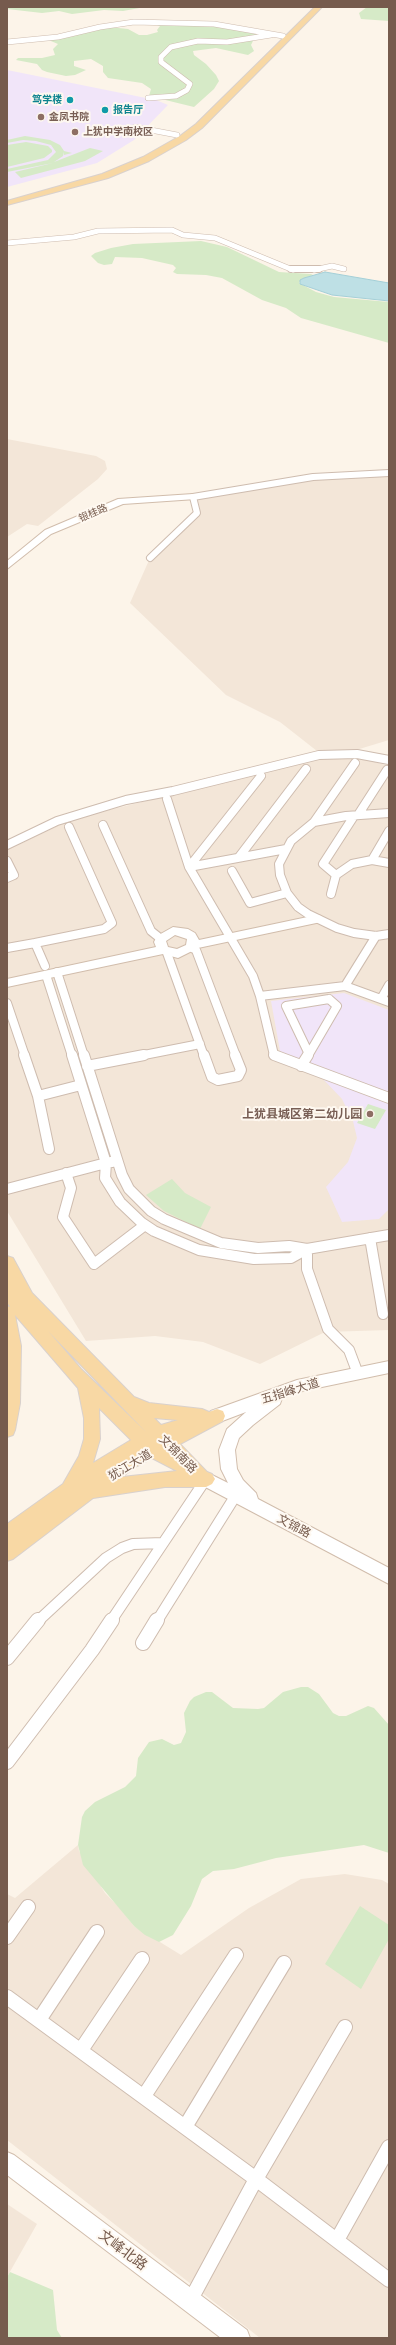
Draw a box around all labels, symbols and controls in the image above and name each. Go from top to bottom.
place label: 笃学楼 [32,94,62,106]
marker: 笃学楼 [65,95,75,105]
place label: 报告厅 [113,104,143,116]
marker: 报告厅 [100,105,110,115]
place label: 金凤书院 [49,111,89,123]
marker: 金凤书院 [36,112,46,122]
place label: 上犹中学南校区 [83,126,153,138]
marker: 上犹中学南校区 [70,127,80,137]
street label: 银桂路 [77,502,109,524]
place label: 上犹县城区第二幼儿园 [242,1107,362,1121]
marker: 上犹县城区第二幼儿园 [365,1109,375,1119]
street label: 五指峰大道 [259,1375,321,1407]
street label: 文锦南路 [156,1432,200,1476]
street label: 犹江大道 [106,1446,154,1484]
street label: 文锦路 [275,1511,313,1541]
street label: 文峰北路 [96,2226,150,2274]

